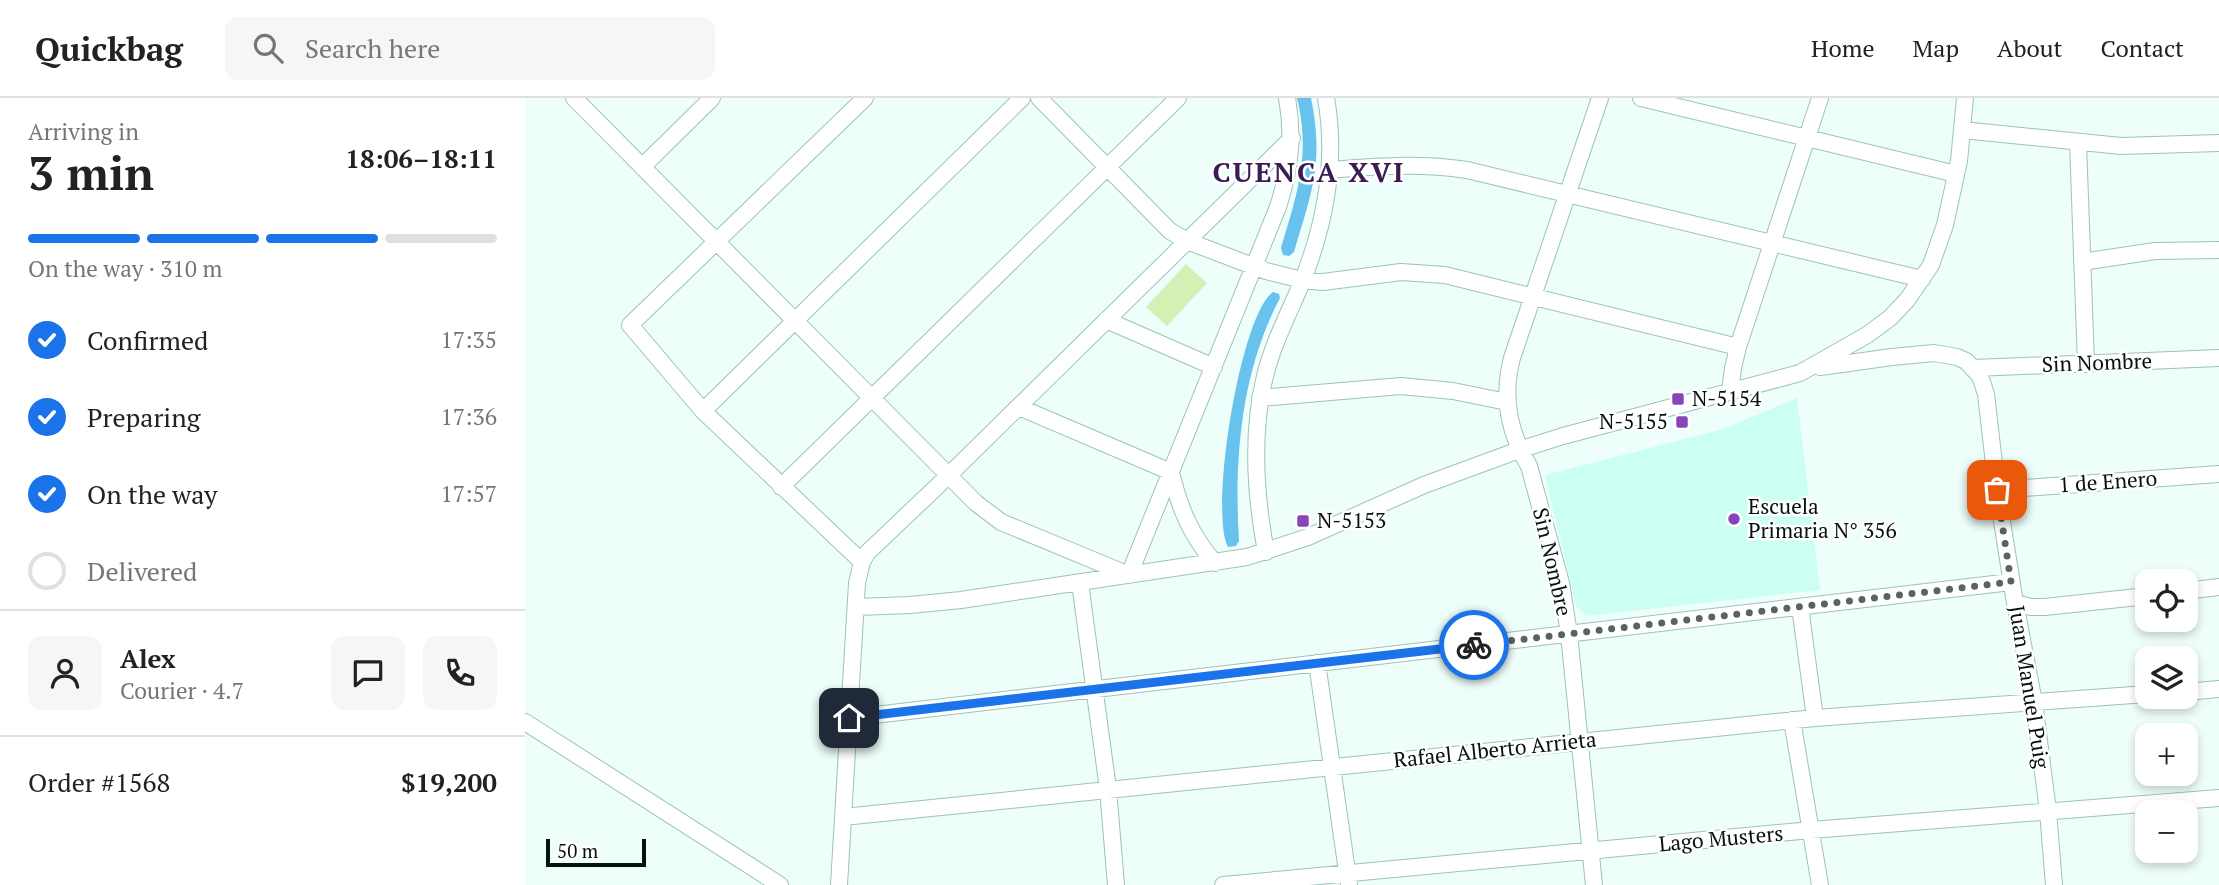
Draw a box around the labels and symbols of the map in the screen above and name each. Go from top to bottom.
district label: CUENCA XVI [1212,153,1406,190]
street label: Sin Nombre [2041,346,2153,378]
place label: N-5154 [1692,384,1762,412]
marker: N-5154 [1670,391,1686,407]
place label: N-5155 [1599,407,1668,435]
marker: N-5155 [1674,414,1690,430]
pin [1967,460,2027,520]
street label: 1 de Enero [2058,464,2158,498]
place label: Escuela Primaria N° 356 [1748,492,1897,544]
street label: Sin Nombre [1527,505,1579,619]
place label: N-5153 [1317,506,1386,534]
marker: Escuela Primaria N° 356 [1726,511,1742,527]
marker: N-5153 [1295,513,1311,529]
street label: Juan Manuel Puig [2003,603,2057,771]
courier [1439,610,1509,680]
pin [819,688,879,748]
street label: Rafael Alberto Arrieta [1392,724,1598,774]
street label: Lago Musters [1658,819,1784,857]
scale bar [546,836,646,868]

